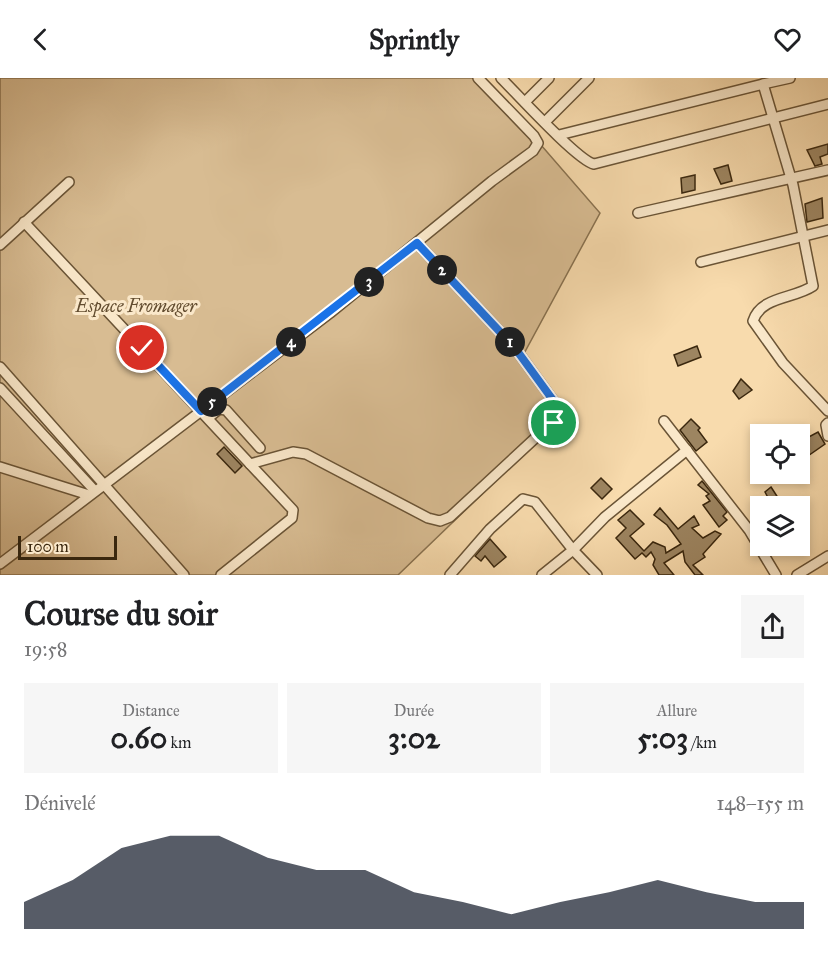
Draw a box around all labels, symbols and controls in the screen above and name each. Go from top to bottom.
icon: back [24,23,57,56]
text: Sprintly [369,23,459,56]
icon: heart [771,23,804,56]
pin: 2 [427,255,457,285]
text: 2 [438,260,446,279]
pin: 3 [354,267,384,297]
text: 3 [366,272,372,291]
park label: Espace Fromager [74,295,198,318]
pin [116,322,167,373]
pin: 4 [276,327,306,357]
pin: 1 [495,327,525,357]
icon: check [125,331,158,364]
text: 4 [287,332,295,351]
text: 1 [507,332,513,351]
pin: 5 [197,387,227,417]
text: 5 [208,392,216,411]
pin [528,397,579,448]
icon: arrive [537,406,570,439]
map controls [750,424,810,556]
button: locate [750,424,810,484]
button: layers [750,496,810,556]
scale bar [18,533,117,561]
text: 100 m [27,537,69,556]
text: Course du soir [24,594,218,634]
button: share [741,595,804,658]
text: 19:58 [24,637,67,661]
text: Distance [122,701,180,720]
text: Durée [394,701,434,720]
text: Allure [657,701,697,720]
text: 0.60 [111,720,167,756]
text: 3:02 [388,720,440,756]
text: 5:03 [637,720,688,756]
text: km [167,733,191,752]
text: /km [688,733,717,752]
text: Dénivelé [24,791,96,815]
text: 148–155 m [716,791,804,815]

